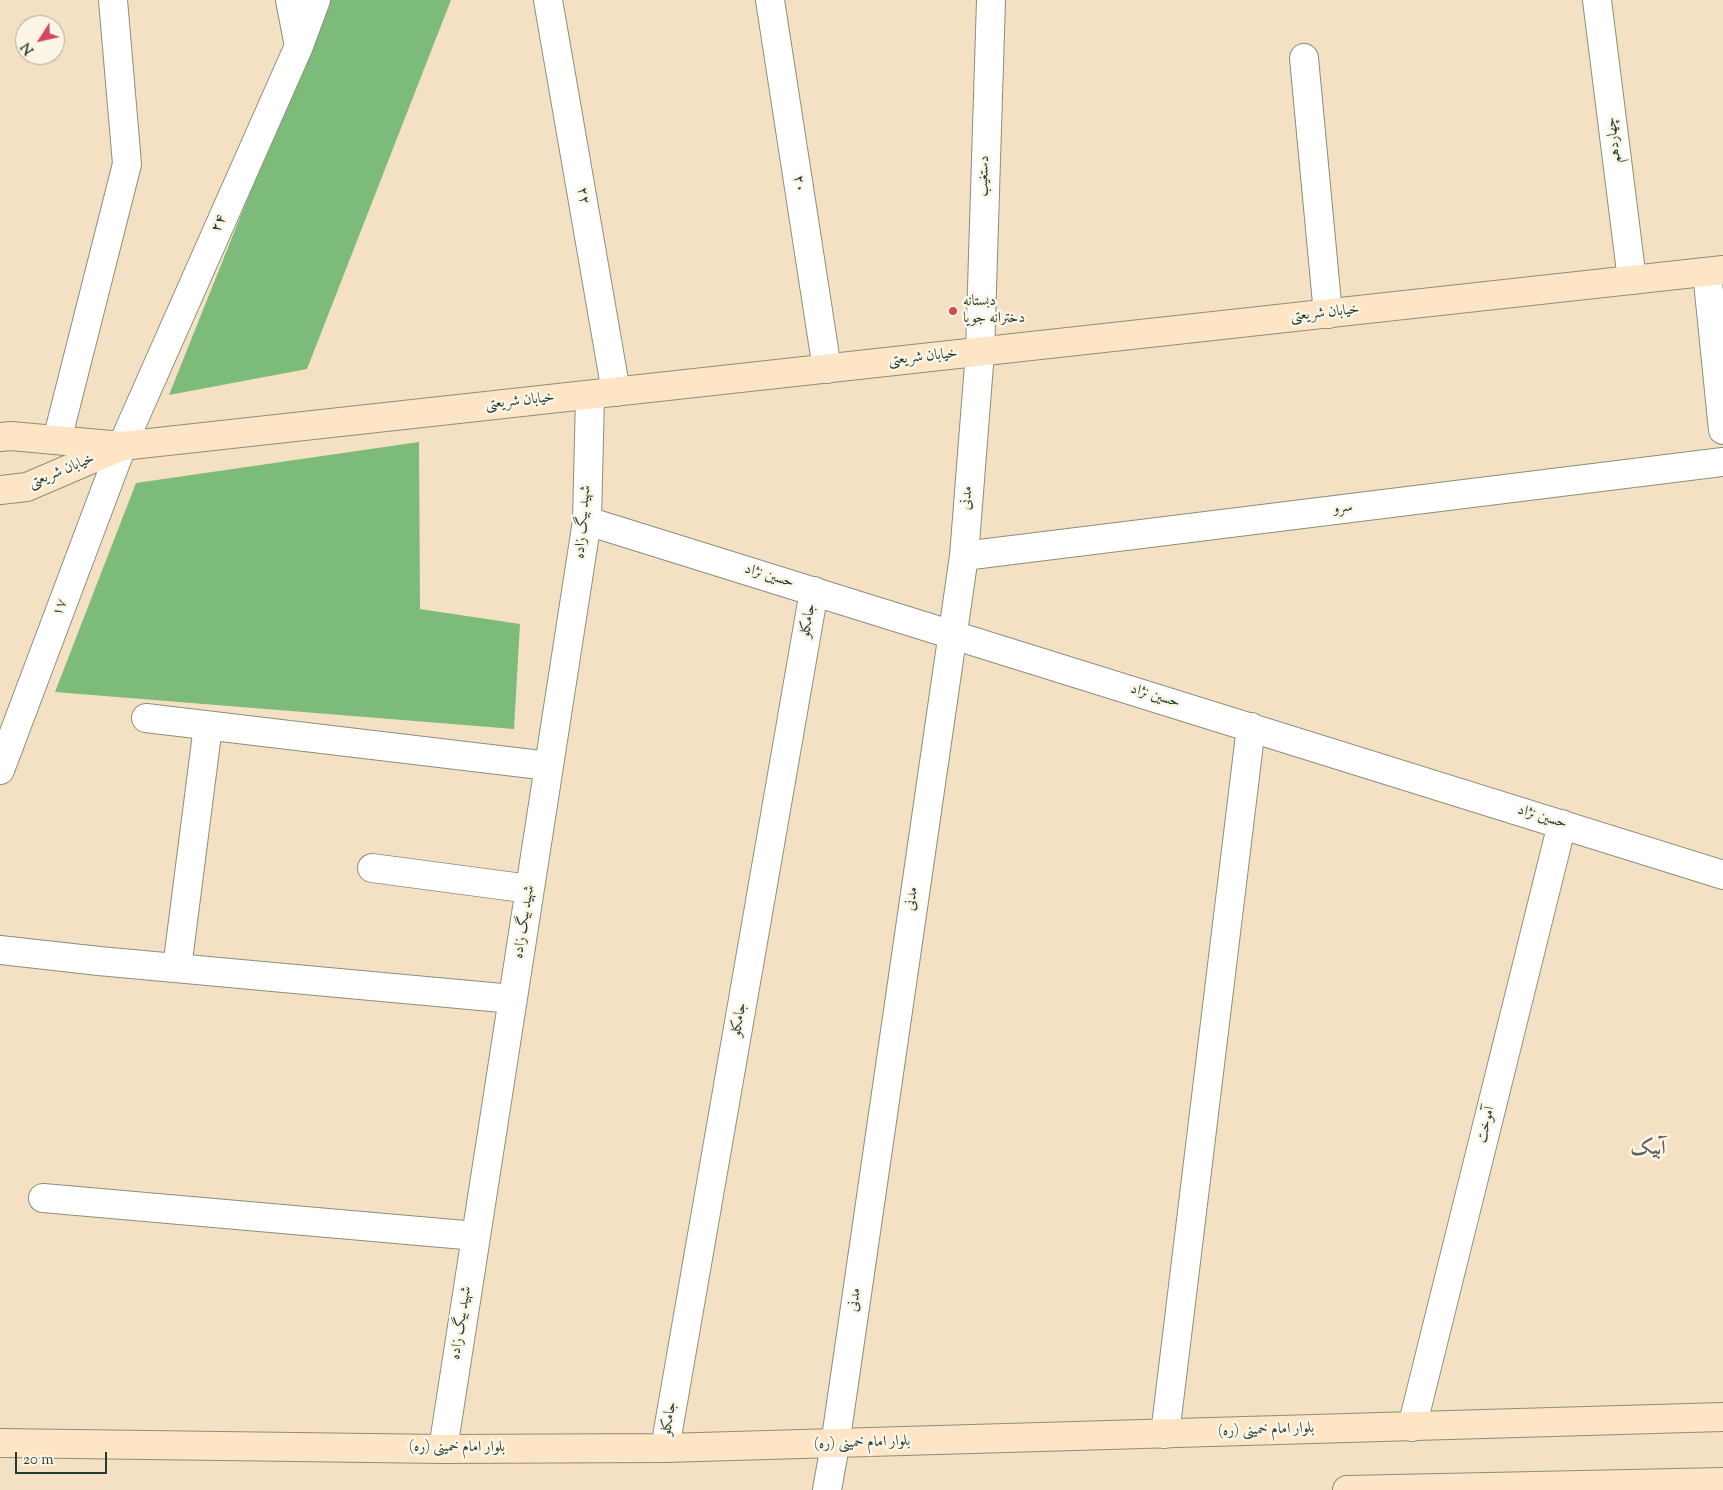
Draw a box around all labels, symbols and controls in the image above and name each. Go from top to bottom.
north arrow [15,15,65,65]
text: N [17,38,40,58]
street label: چهاردهم [1603,116,1627,164]
street label: دستغیب [975,155,995,197]
street label: ۲۰ [788,174,808,194]
street label: ۲۲ [572,186,592,206]
street label: ۲۴ [208,212,232,236]
place label: دبستانه دخترانه جويا [963,293,1025,328]
street label: خیابان شریعتی [1289,301,1361,327]
marker: دبستانه دخترانه جويا [947,305,959,317]
street label: خیابان شریعتی [887,345,959,371]
street label: خیابان شریعتی [484,389,556,415]
street label: خیابان شریعتی [26,451,98,493]
street label: شهید بیگ زاده [572,484,596,560]
street label: مدنی [958,485,978,511]
street label: سرو [1332,499,1354,519]
street label: حسین نژاد [742,561,796,593]
street label: ۱۷ [49,597,73,619]
street label: جامکلو [797,603,821,639]
street label: حسین نژاد [1128,681,1182,713]
street label: حسین نژاد [1515,802,1569,834]
street label: شهید بیگ زاده [510,884,540,960]
street label: مدنی [902,886,924,912]
street label: جامکلو [728,1002,752,1038]
street label: آموخت [1474,1105,1500,1145]
district label: آبیک [1630,1139,1666,1163]
street label: شهید بیگ زاده [447,1285,477,1361]
street label: مدنی [845,1287,867,1313]
street label: جامکلو [658,1401,682,1437]
street label: بلوار امام خمینی (ره) [1218,1420,1314,1442]
street label: بلوار امام خمینی (ره) [814,1433,910,1455]
street label: بلوار امام خمینی (ره) [409,1439,505,1457]
scale bar [18,1442,110,1474]
text: 20 m [23,1450,54,1471]

